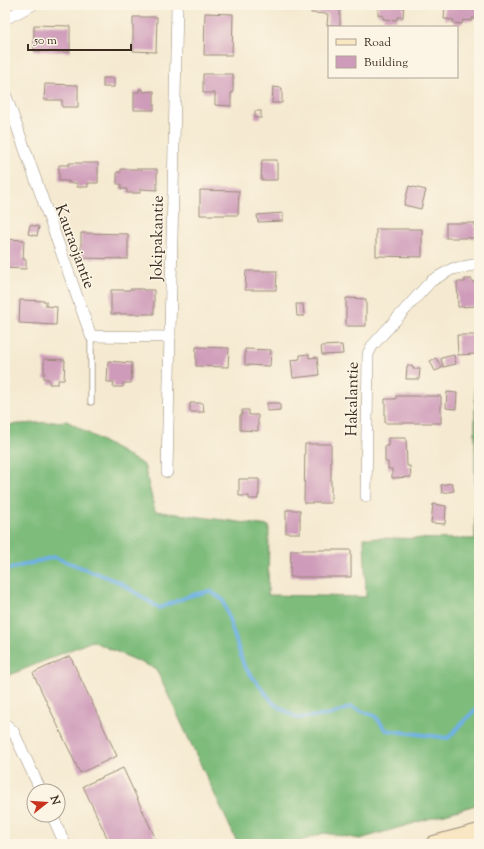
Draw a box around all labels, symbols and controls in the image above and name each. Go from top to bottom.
scale bar [28,26,131,52]
legend [328,26,458,78]
text: 50 m [33,32,57,50]
text: Road [364,34,391,52]
text: Building [364,54,408,72]
street label: Jokipakantie [146,195,171,282]
street label: Kauraojantie [48,201,100,292]
street label: Hakalantie [341,362,366,437]
north arrow [26,783,66,823]
text: N [45,793,64,807]

